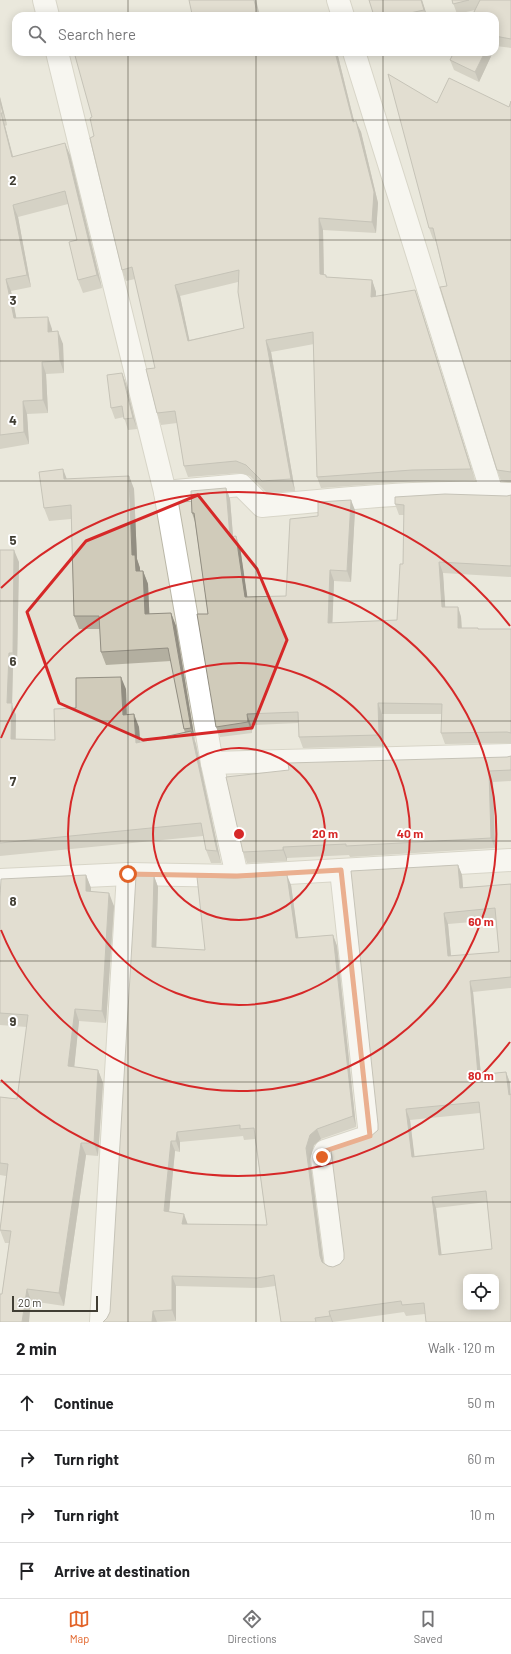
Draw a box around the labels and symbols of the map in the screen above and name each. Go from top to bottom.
text: 2 [9,172,17,188]
text: 3 [9,292,17,308]
text: 4 [9,412,17,428]
text: 5 [9,532,17,548]
text: 6 [10,653,17,669]
text: 7 [10,773,17,789]
text: 20 m [312,826,338,840]
text: 40 m [397,826,423,840]
centre of rings [232,827,246,841]
route start [119,865,137,883]
text: 8 [9,893,17,909]
text: 60 m [468,914,494,928]
text: 9 [10,1013,17,1029]
text: 80 m [468,1068,494,1082]
route end [313,1148,331,1166]
scale bar [12,1294,98,1313]

